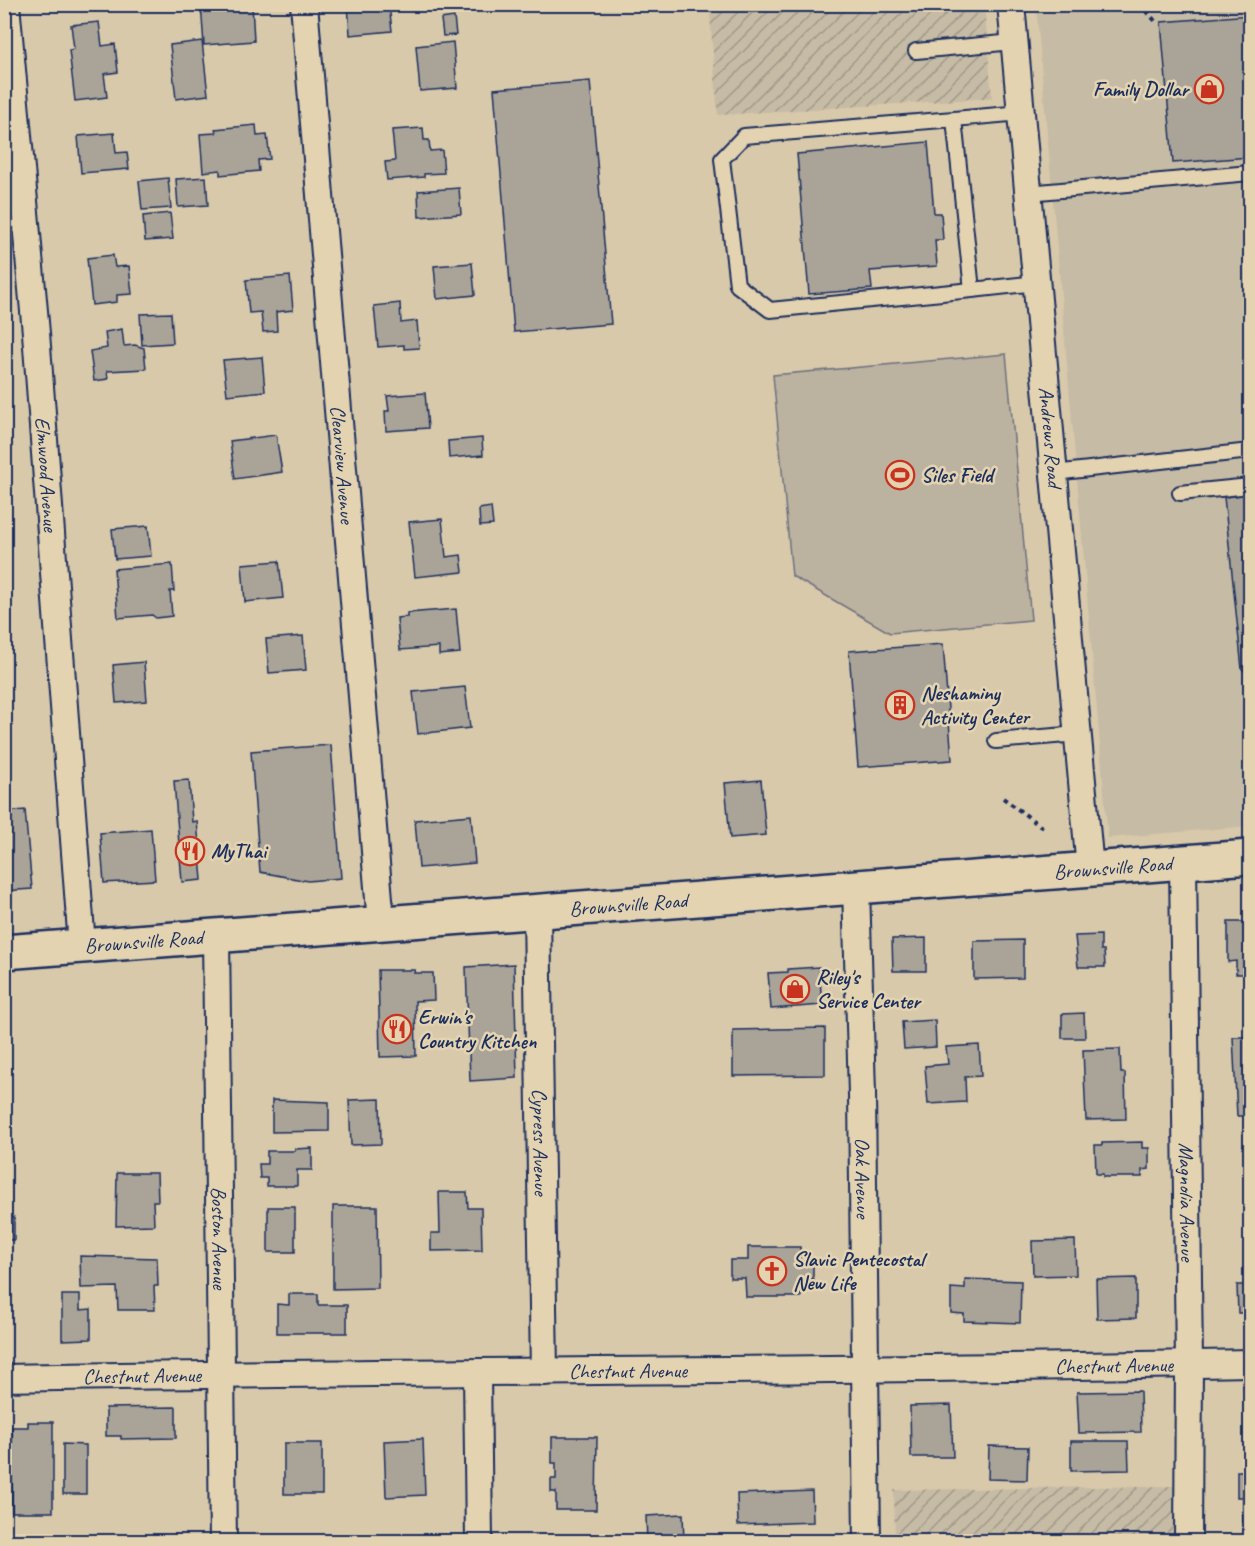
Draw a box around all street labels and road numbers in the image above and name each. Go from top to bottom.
street label: Andrews Road [1033,386,1068,491]
street label: Clearview Avenue [325,404,361,527]
street label: Elmwood Avenue [29,416,64,534]
street label: Brownsville Road [1053,850,1177,885]
street label: Brownsville Road [568,887,692,922]
street label: Brownsville Road [84,924,207,959]
street label: Cypress Avenue [527,1088,554,1198]
street label: Oak Avenue [849,1137,876,1221]
street label: Magnolia Avenue [1173,1142,1201,1264]
street label: Boston Avenue [206,1186,233,1291]
street label: Chestnut Avenue [1055,1352,1174,1380]
street label: Chestnut Avenue [569,1357,688,1384]
street label: Chestnut Avenue [83,1362,202,1390]

